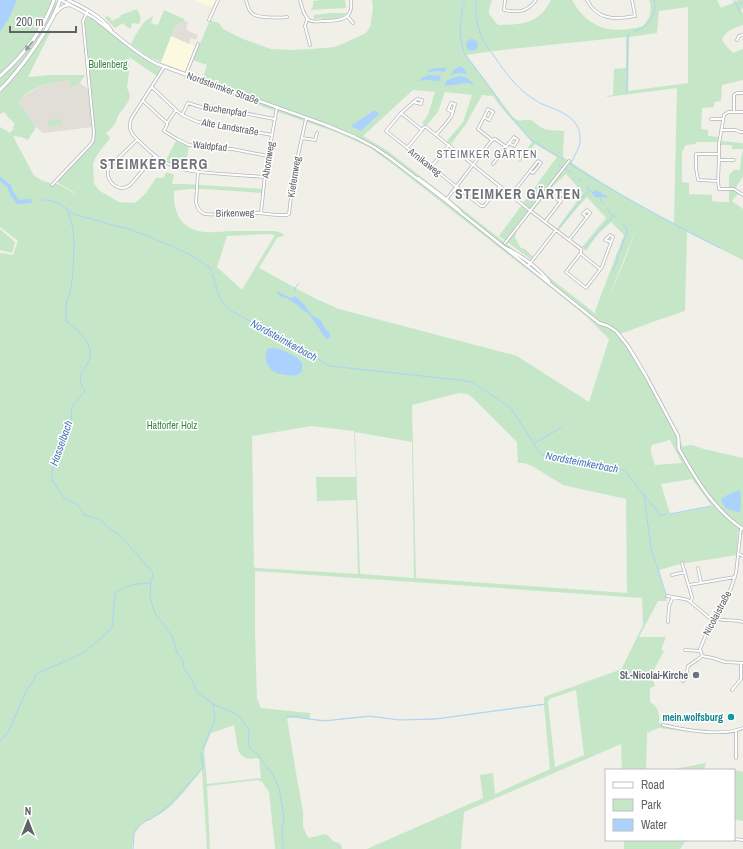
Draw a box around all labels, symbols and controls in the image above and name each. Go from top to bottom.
scale bar [10,8,76,34]
text: 200 m [16,14,43,30]
one-way arrow [24,41,33,52]
park label: Bullenberg [88,58,128,71]
street label: Nordsteimker Straße [185,69,261,107]
street label: Buchenpfad [202,100,248,120]
street label: Alte Landstraße [199,115,260,139]
street label: Waldpfad [192,138,228,154]
street label: Ahornweg [259,140,277,180]
street label: Arnikaweg [405,144,445,179]
district label: STEIMKER GÄRTEN [436,147,538,161]
district label: STEIMKER BERG [100,155,208,173]
street label: Kiefernweg [284,155,304,199]
district label: STEIMKER GÄRTEN [455,185,581,203]
street label: Birkenweg [216,206,255,220]
water label: Nordsteimkerbach [248,316,320,364]
water label: Hasselbach [46,418,76,468]
park label: Hattorfer Holz [147,419,197,432]
water label: Nordsteimkerbach [544,448,620,476]
street label: Nicolaistraße [700,588,734,638]
place label: St.-Nicolai-Kirche [620,669,688,682]
marker: St.-Nicolai-Kirche [691,670,701,680]
place label: mein.wolfsburg [662,711,723,724]
marker: mein.wolfsburg [726,712,736,722]
legend [605,769,735,841]
text: Road [641,777,665,793]
text: Park [641,797,661,813]
north arrow [8,801,48,841]
text: N [25,804,31,818]
text: Water [641,817,668,833]

